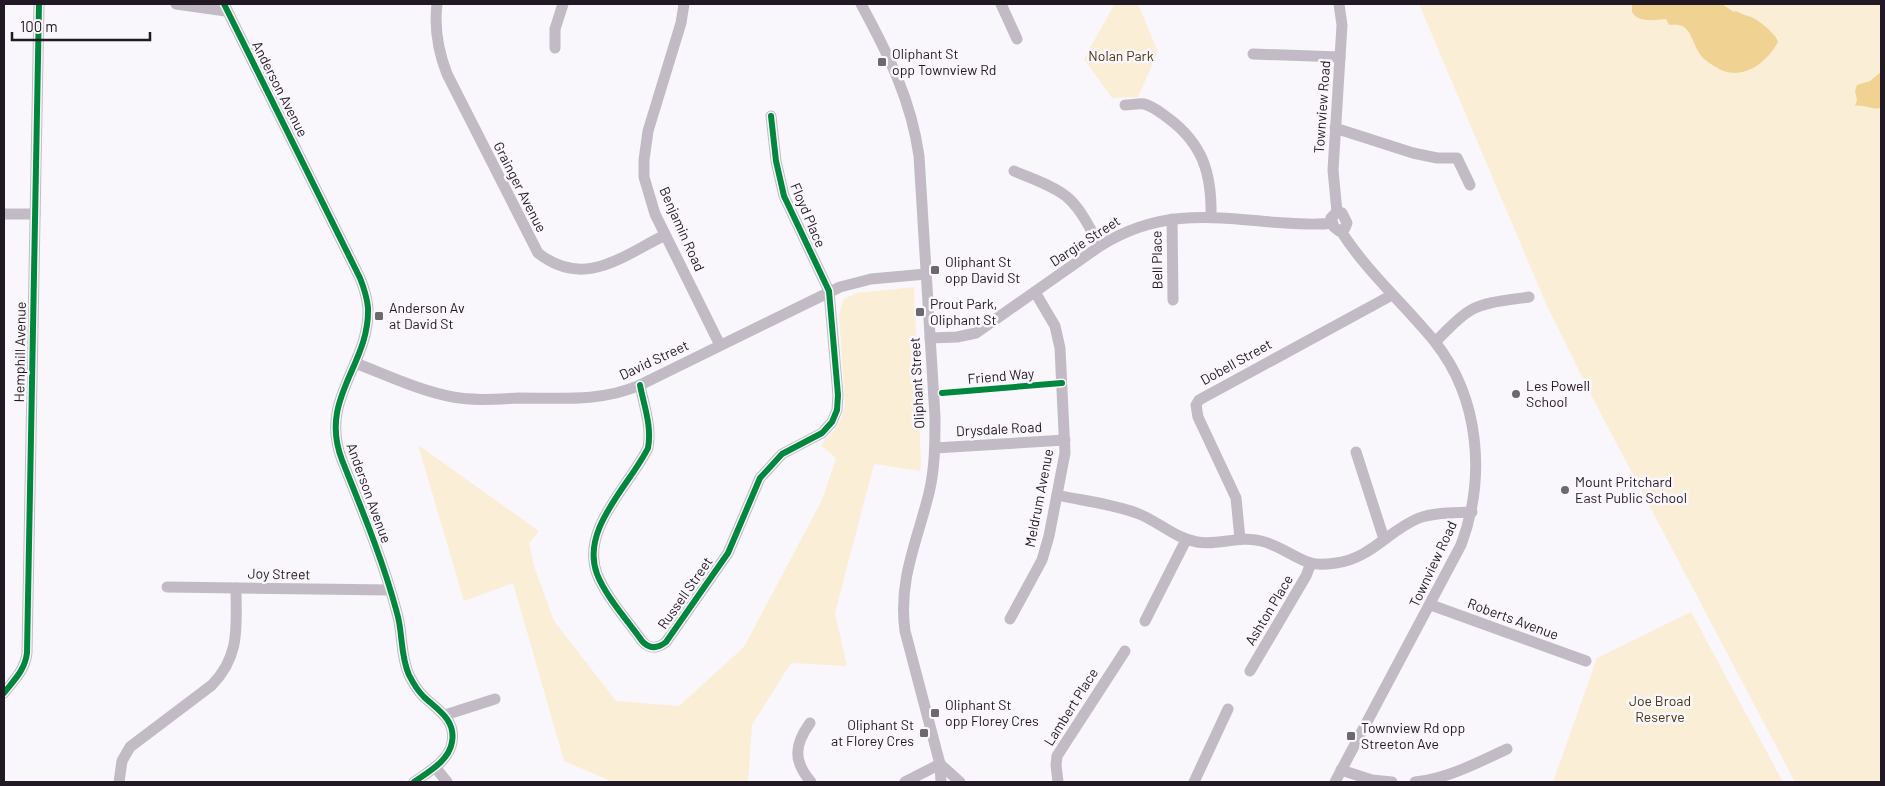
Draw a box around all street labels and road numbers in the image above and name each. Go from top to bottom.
street label: Anderson Avenue [249,38,312,140]
street label: Townview Road [1310,60,1333,154]
street label: Grainger Avenue [490,139,551,235]
street label: Floyd Place [787,180,830,250]
street label: Benjamin Road [656,184,709,274]
street label: Dargie Street [1046,212,1123,270]
street label: Bell Place [1147,230,1166,290]
street label: Hemphill Avenue [10,301,29,403]
street label: Dobell Street [1197,335,1274,388]
street label: David Street [616,336,691,383]
street label: Oliphant Street [906,337,927,429]
street label: Friend Way [967,364,1036,387]
street label: Drysdale Road [956,418,1042,439]
street label: Anderson Avenue [343,440,395,545]
street label: Meldrum Avenue [1021,447,1056,549]
street label: Townview Road [1405,518,1460,610]
street label: Russell Street [653,553,716,632]
street label: Joy Street [247,564,311,583]
street label: Ashton Place [1241,571,1296,648]
street label: Roberts Avenue [1465,594,1561,643]
street label: Lambert Place [1040,665,1101,749]

